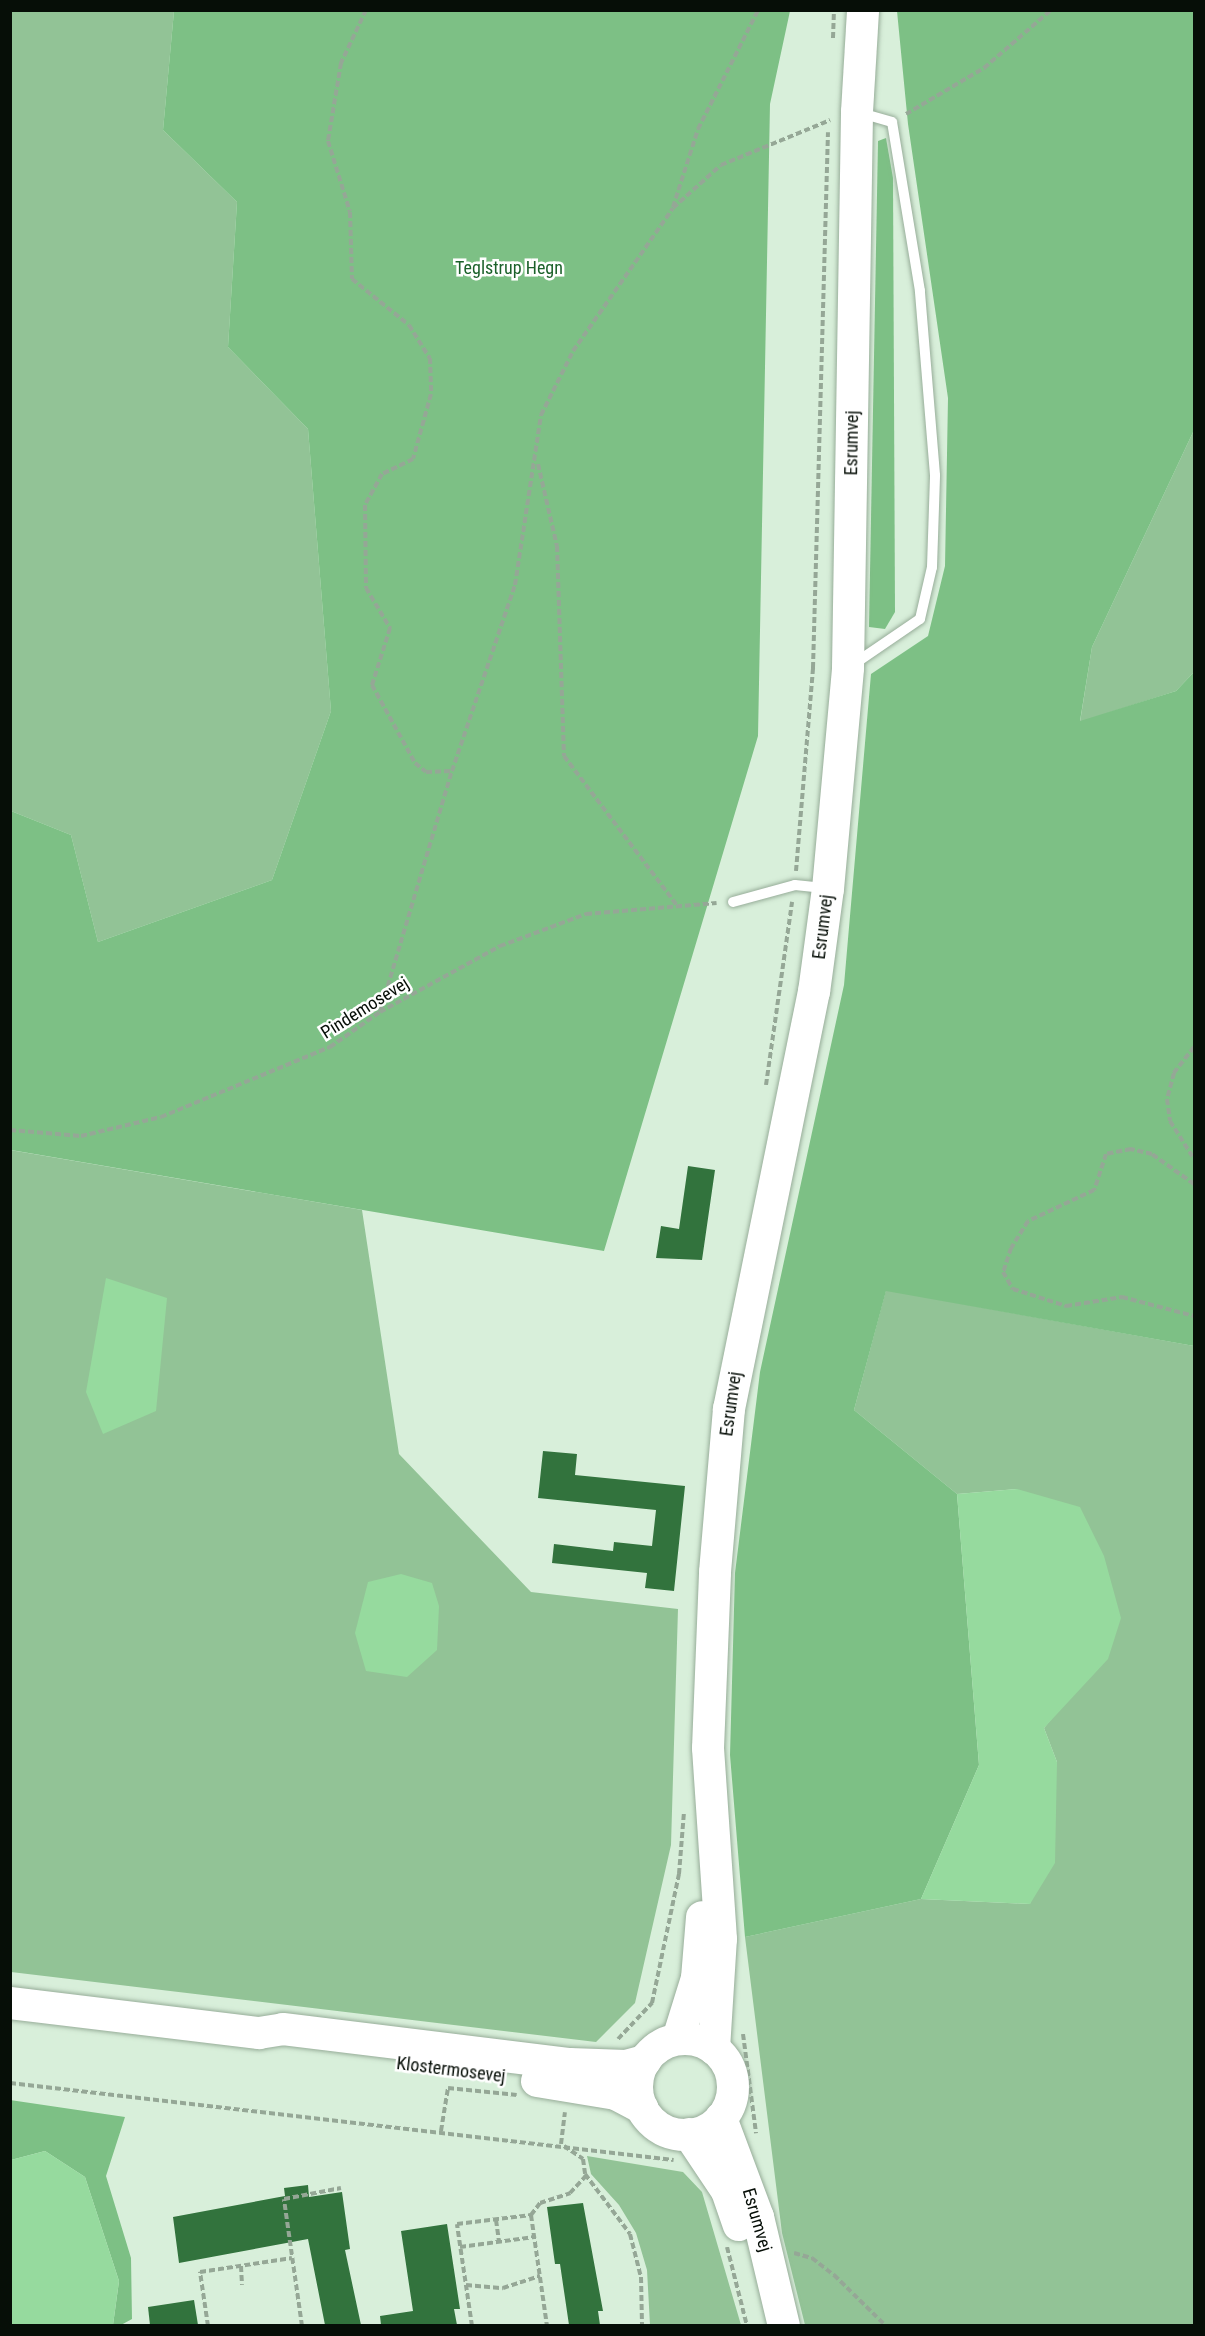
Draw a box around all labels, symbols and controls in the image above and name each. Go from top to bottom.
park label: Teglstrup Hegn [455,257,563,279]
street label: Esrumvej [841,410,863,476]
street label: Esrumvej [808,893,838,961]
street label: Pindemosevej [317,973,413,1043]
street label: Esrumvej [716,1370,746,1438]
street label: Klostermosevej [395,2053,507,2087]
street label: Esrumvej [738,2186,776,2254]

